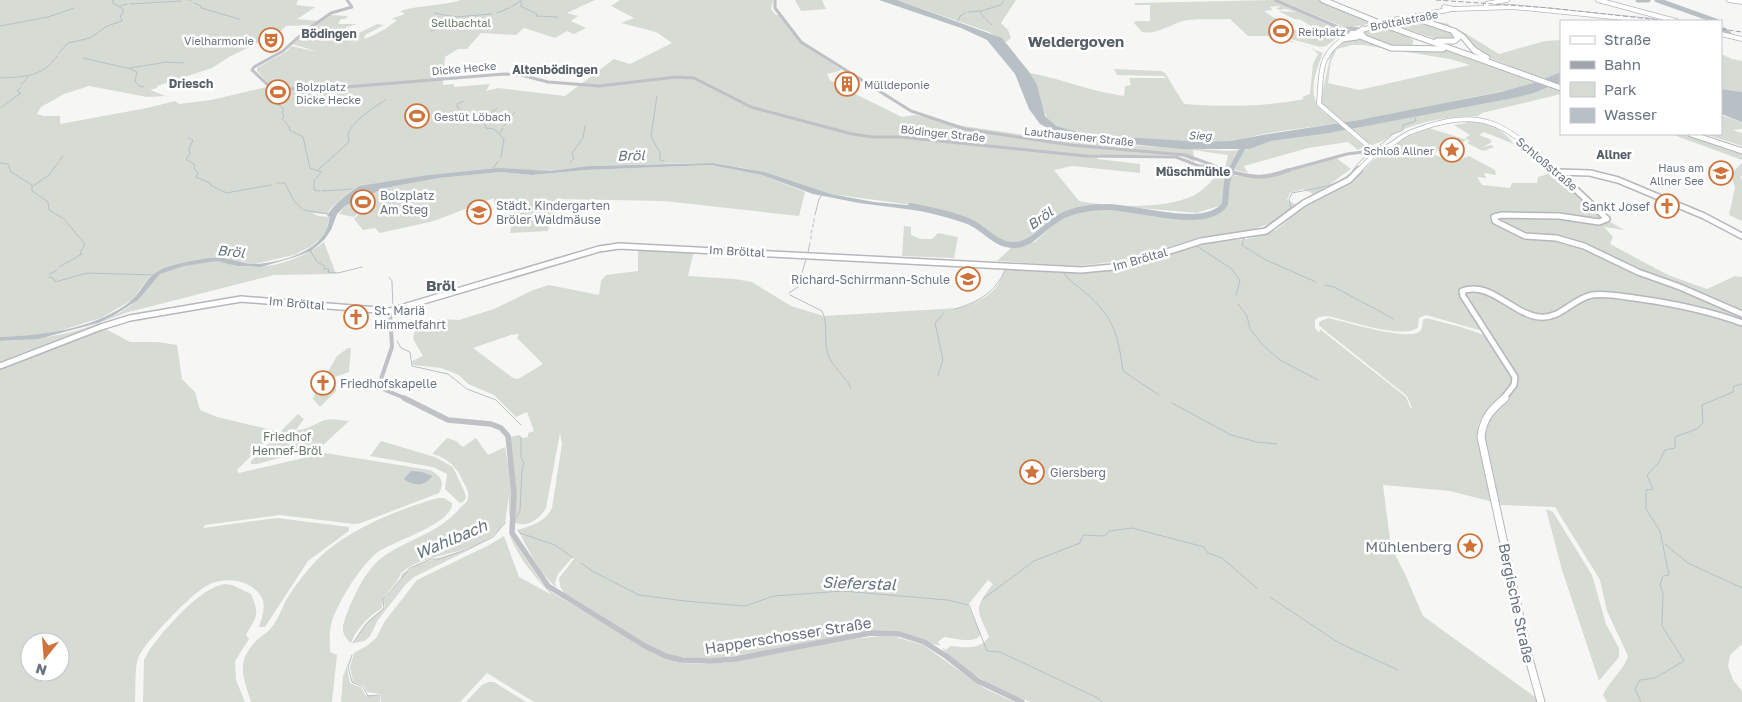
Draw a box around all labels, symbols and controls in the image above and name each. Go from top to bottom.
street label: Bröltalstraße [1369,7,1439,33]
park label: Sellbachtal [431,16,492,29]
sports icon: Reitplatz [1268,18,1294,44]
legend [1560,20,1722,135]
place label: Reitplatz [1298,25,1346,38]
district label: Bödingen [301,26,357,41]
theatre icon: Vielharmonie [258,27,284,53]
text: Straße [1604,30,1651,48]
district label: Weldergoven [1028,32,1124,50]
place label: Vielharmonie [184,34,254,47]
text: Bahn [1604,55,1641,73]
street label: Dicke Hecke [431,59,497,77]
district label: Altenbödingen [512,62,598,77]
building icon: Mülldeponie [834,71,860,97]
district label: Driesch [169,76,213,91]
place label: Mülldeponie [864,78,930,91]
sports icon: Bolzplatz Dicke Hecke [265,79,291,105]
place label: Bolzplatz Dicke Hecke [296,80,361,106]
text: Park [1604,80,1637,98]
sports icon: Gestüt Löbach [404,103,430,129]
text: Wasser [1604,105,1657,123]
place label: Gestüt Löbach [434,110,511,123]
street label: Bödinger Straße [900,122,986,144]
street label: Lauthausener Straße [1024,124,1134,148]
water label: Sieg [1188,128,1213,143]
street label: Schloßstraße [1513,134,1581,194]
place icon: Schloß Allner [1439,137,1465,163]
place label: Schloß Allner [1363,144,1435,157]
water label: Bröl [617,146,645,164]
district label: Allner [1596,147,1632,162]
school or university icon: Haus am Allner See [1708,160,1734,186]
place label: Haus am Allner See [1650,161,1704,187]
district label: Müschmühle [1156,164,1230,179]
place label: Bolzplatz Am Steg [380,188,434,217]
sports icon: Bolzplatz Am Steg [350,189,376,215]
church icon: Sankt Josef [1654,193,1680,219]
place label: Städt. Kindergarten Bröler Waldmäuse [496,198,610,227]
school or university icon: Städt. Kindergarten Bröler Waldmäuse [466,199,492,225]
place label: Sankt Josef [1582,199,1651,214]
water label: Bröl [1024,203,1057,233]
water label: Bröl [216,241,246,261]
street label: Im Bröltal [709,242,766,260]
street label: Im Bröltal [1111,244,1169,274]
school or university icon: Richard-Schirrmann-Schule [955,266,981,292]
place label: Richard-Schirrmann-Schule [791,272,950,287]
district label: Bröl [426,276,456,294]
street label: Im Bröltal [268,293,326,313]
place label: St. Mariä Himmelfahrt [374,303,446,332]
church icon: St. Mariä Himmelfahrt [343,304,369,330]
church icon: Friedhofskapelle [310,370,336,396]
place label: Friedhofskapelle [340,376,437,391]
park label: Friedhof Hennef-Bröl [252,429,322,458]
place icon: Giersberg [1019,459,1045,485]
place label: Giersberg [1050,465,1106,480]
water label: Wahlbach [412,514,491,563]
place icon: Mühlenberg [1457,533,1483,559]
place label: Mühlenberg [1365,537,1452,555]
street label: Bergische Straße [1495,541,1539,665]
water label: Sieferstal [822,572,897,594]
street label: Happerschosser Straße [703,613,873,657]
north arrow [20,632,70,682]
text: N [33,660,49,680]

